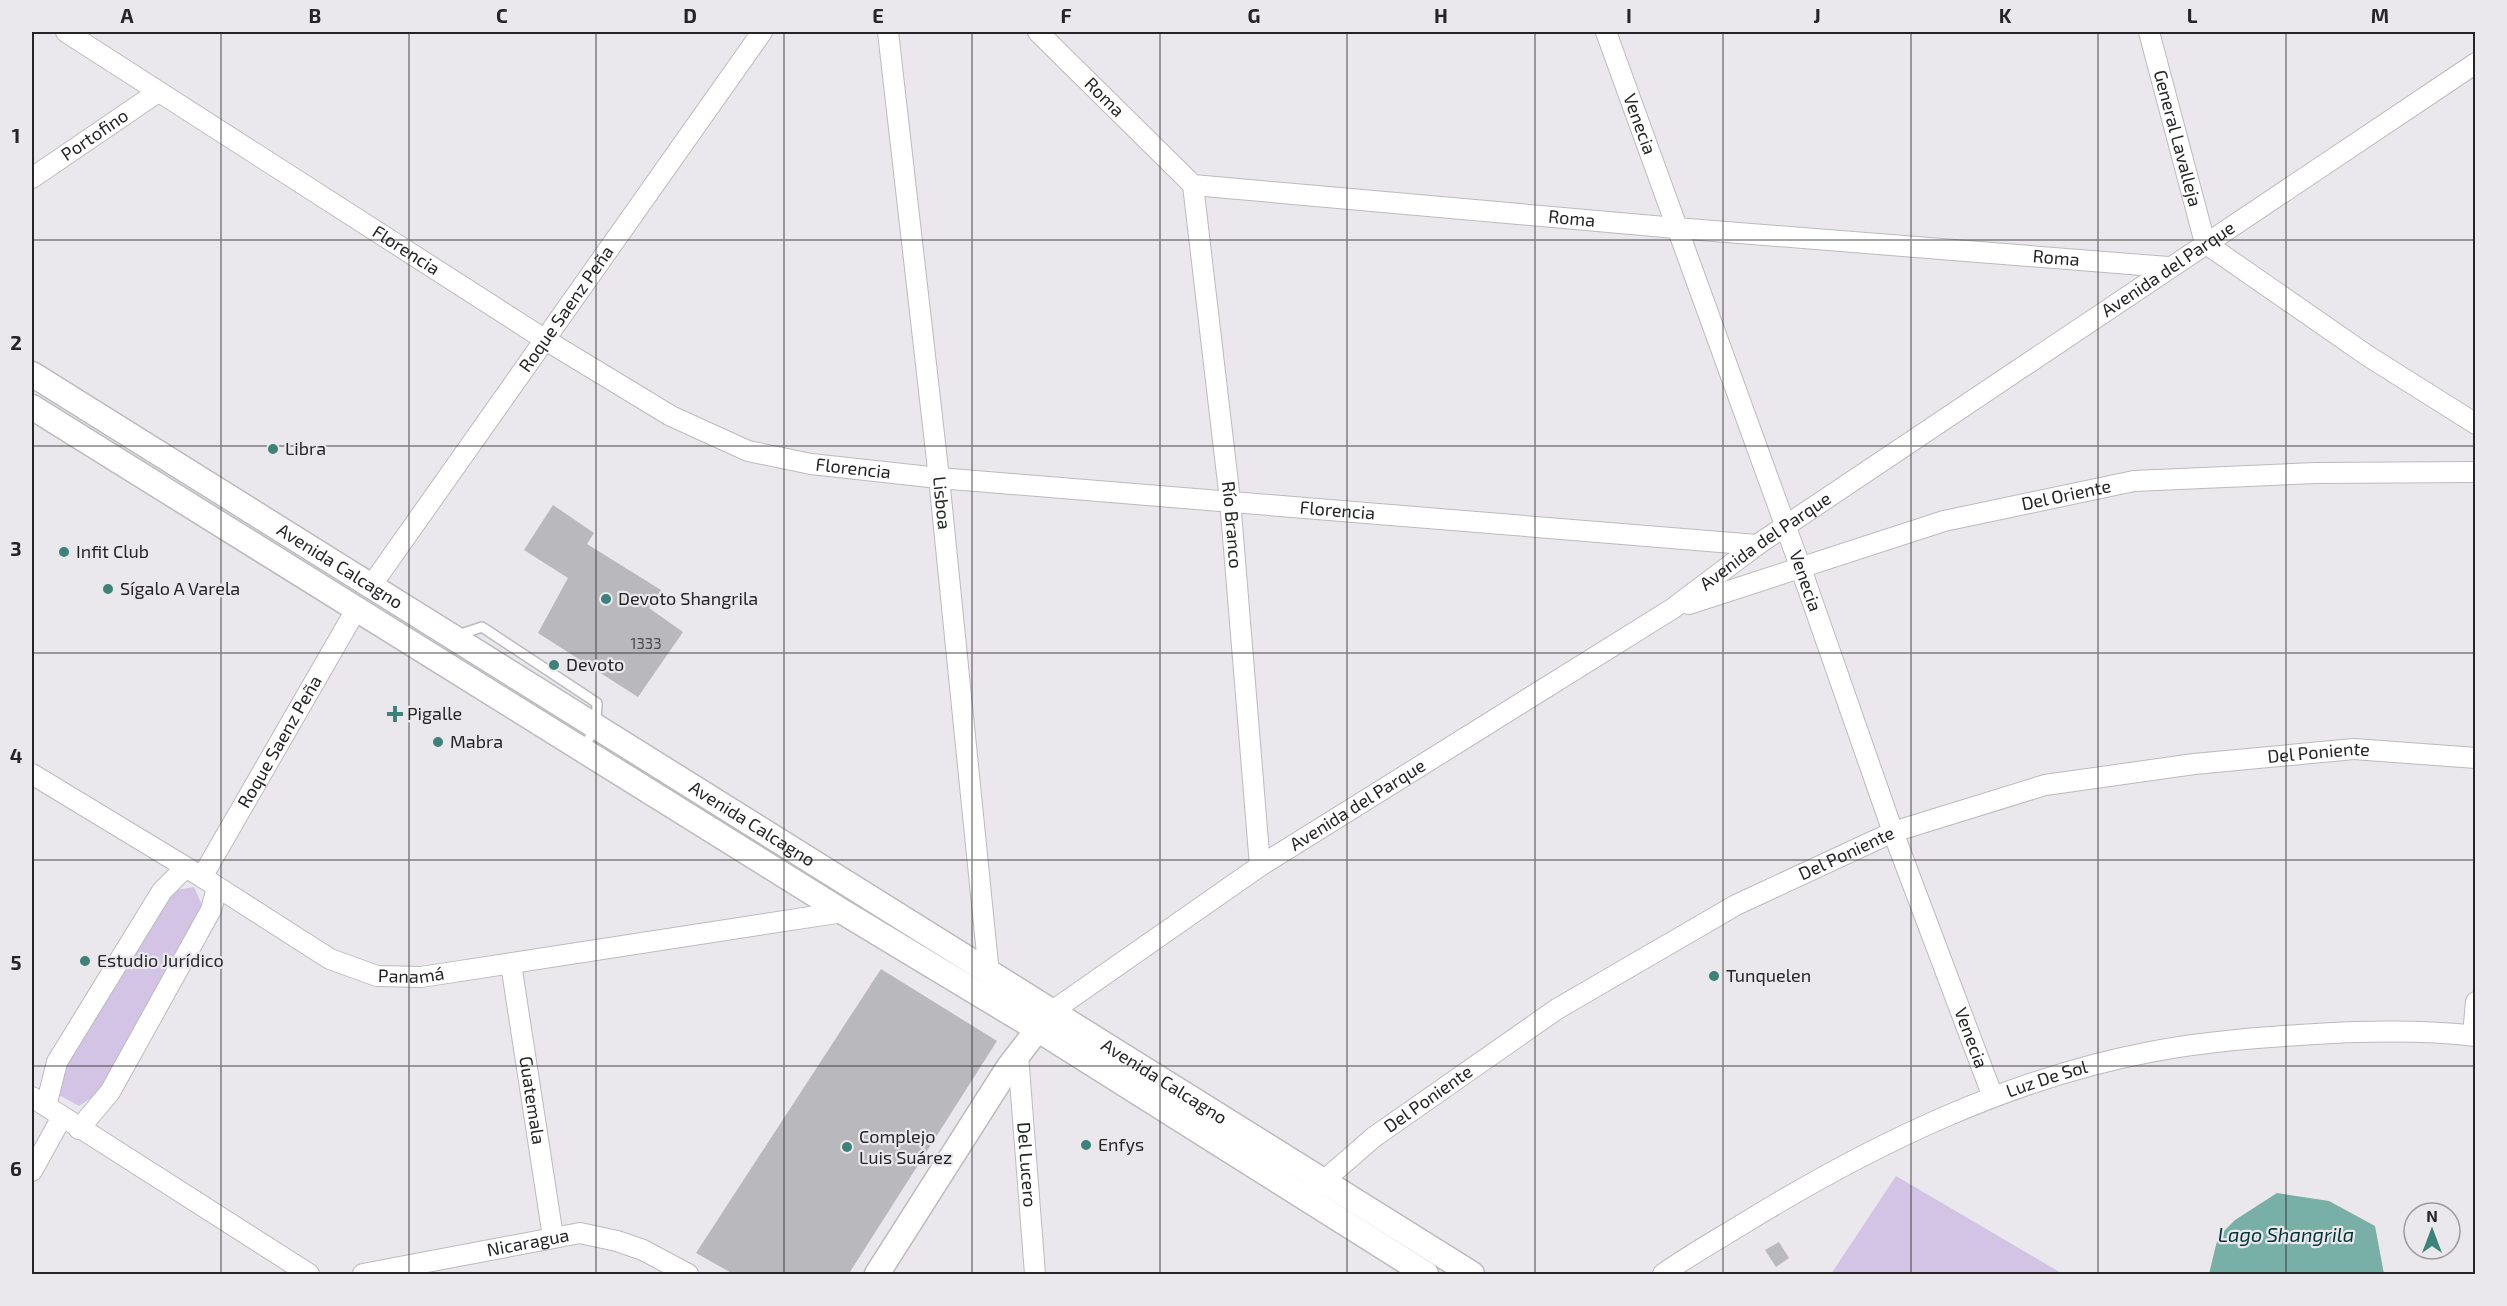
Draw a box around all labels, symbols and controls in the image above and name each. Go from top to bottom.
text: A [120,3,134,27]
text: B [309,3,321,27]
text: C [496,3,508,27]
text: D [683,3,697,27]
text: E [872,3,884,27]
text: F [1060,3,1072,27]
text: G [1248,3,1260,27]
text: H [1434,3,1448,27]
text: I [1626,3,1632,27]
text: J [1813,3,1821,27]
text: K [1999,3,2012,27]
text: L [2187,3,2198,27]
text: M [2371,3,2389,27]
street label: General Lavalleja [2150,67,2207,209]
street label: Roma [1080,72,1129,121]
street label: Venecia [1619,90,1662,157]
street label: Portofino [56,104,132,165]
text: 1 [12,123,20,147]
street label: Roma [1547,205,1596,231]
street label: Avenida del Parque [2097,216,2238,321]
street label: Florencia [369,220,444,279]
street label: Roque Saenz Peña [514,241,618,376]
street label: Roma [2032,244,2080,270]
text: 2 [10,330,22,354]
place label: Libra [285,437,326,459]
marker: Libra [266,442,280,456]
street label: Florencia [815,453,892,483]
street label: Del Oriente [2019,474,2113,514]
street label: Lisboa [929,475,956,530]
street label: Río Branco [1218,480,1248,569]
street label: Avenida del Parque [1695,487,1835,594]
street label: Florencia [1299,496,1376,524]
street label: Avenida Calcagno [273,518,407,613]
text: 3 [10,536,22,560]
place label: Infit Club [76,540,149,562]
marker: Infit Club [57,545,71,559]
street label: Venecia [1785,547,1827,614]
place label: Sígalo A Varela [120,577,240,599]
marker: Sígalo A Varela [101,582,115,596]
place label: Devoto Shangrila [618,587,758,609]
marker: Devoto Shangrila [599,592,613,606]
house number: 1333 [631,634,662,652]
place label: Devoto [566,653,624,675]
marker: Devoto [547,658,561,672]
street label: Roque Saenz Peña [232,671,326,812]
place label: Pigalle [407,702,462,724]
marker: Pigalle [388,707,402,721]
place label: Mabra [450,730,503,752]
marker: Mabra [431,735,445,749]
street label: Del Poniente [2266,737,2371,767]
text: 4 [10,743,23,767]
street label: Avenida del Parque [1285,754,1429,855]
street label: Avenida Calcagno [686,776,819,871]
street label: Del Poniente [1795,821,1897,884]
place label: Estudio Jurídico [97,949,224,971]
text: 5 [10,950,22,974]
marker: Estudio Jurídico [78,954,92,968]
street label: Panamá [378,962,446,987]
place label: Tunquelen [1726,964,1811,986]
marker: Tunquelen [1707,969,1721,983]
street label: Venecia [1950,1004,1993,1071]
street label: Avenida Calcagno [1098,1033,1232,1128]
street label: Guatemala [515,1055,551,1146]
street label: Luz De Sol [2003,1055,2090,1101]
street label: Del Poniente [1379,1060,1476,1137]
street label: Del Lucero [1013,1121,1042,1208]
place label: Complejo Luis Suárez [859,1125,952,1168]
place label: Enfys [1098,1133,1144,1155]
marker: Enfys [1079,1138,1093,1152]
marker: Complejo Luis Suárez [840,1140,854,1154]
text: 6 [10,1156,22,1180]
north arrow [2402,1201,2462,1261]
text: N [2426,1206,2438,1225]
water label: Lago Shangrila [2218,1222,2354,1246]
street label: Nicaragua [485,1223,571,1260]

